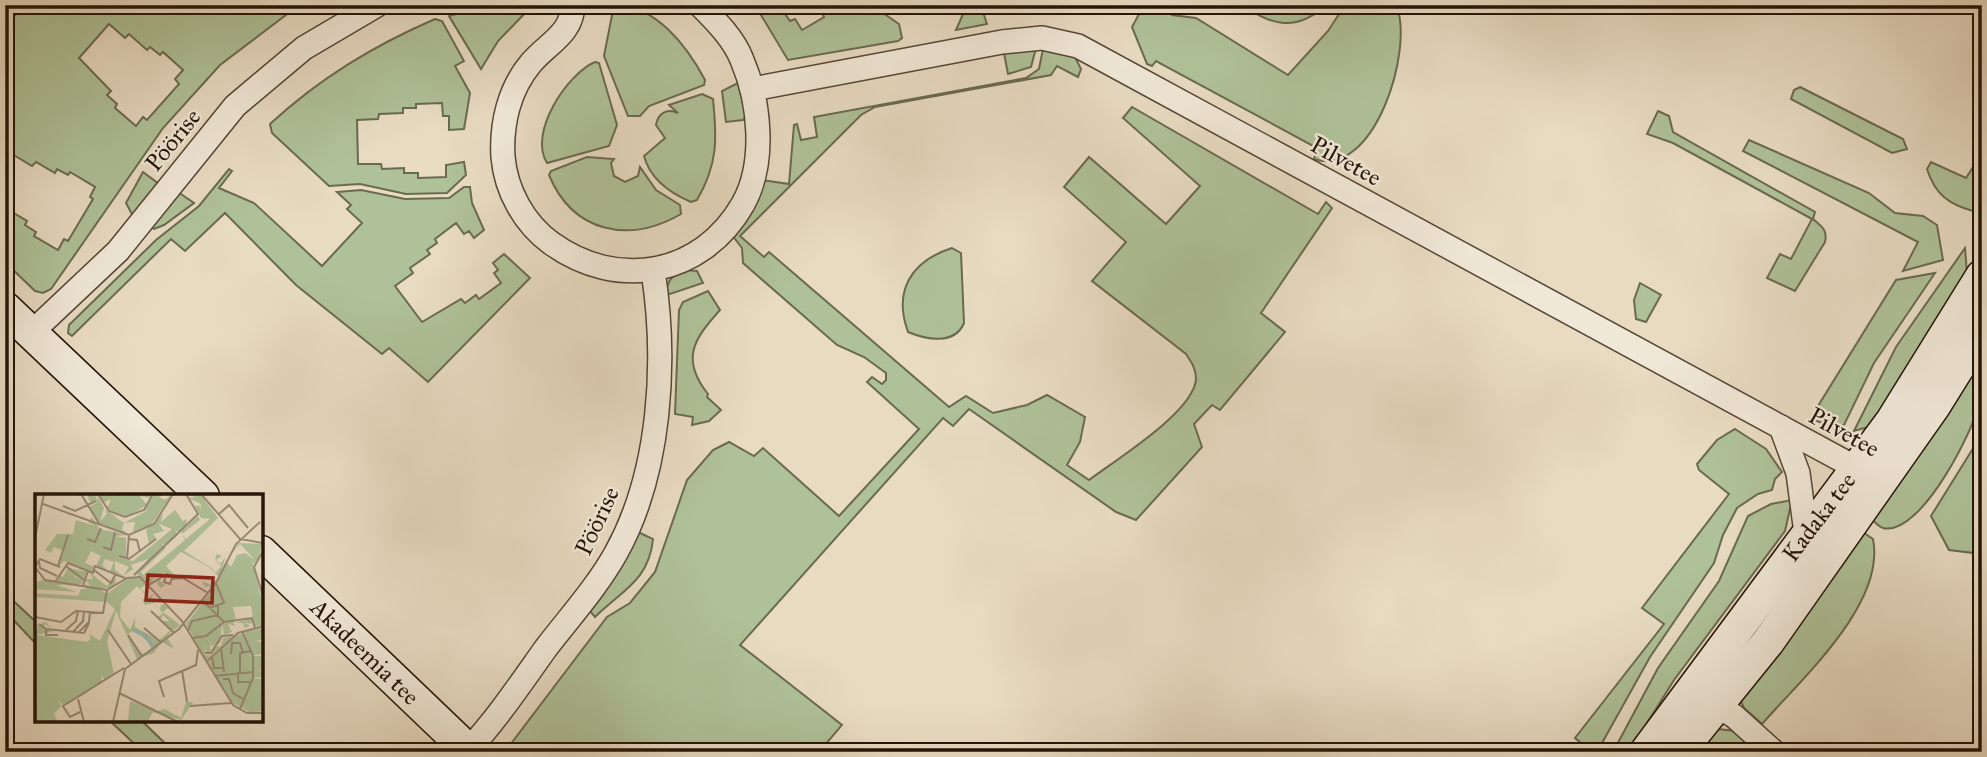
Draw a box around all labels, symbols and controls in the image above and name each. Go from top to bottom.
street label: Pöörise [139,103,207,177]
street label: Pilvetee [1305,129,1387,193]
street label: Pilvetee [1803,400,1885,464]
street label: Kadaka tee [1776,466,1862,568]
street label: Pöörise [568,482,626,560]
inset map [35,494,262,722]
street label: Akadeemia tee [303,592,426,711]

